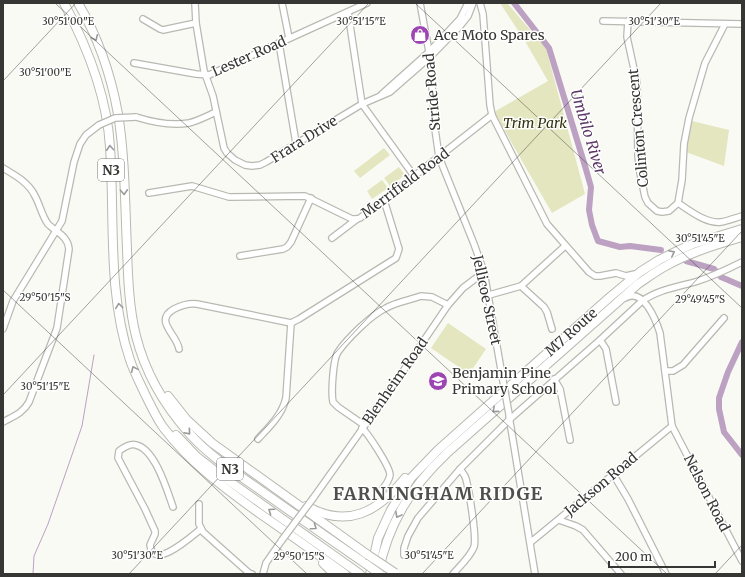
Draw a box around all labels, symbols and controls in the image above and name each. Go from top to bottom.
text: 30°51'00"E [42,15,95,28]
text: 30°51'15"E [336,15,386,28]
text: 30°51'30"E [628,15,680,28]
shop icon: Ace Moto Spares [409,24,431,46]
place label: Ace Moto Spares [433,26,545,44]
street label: Lester Road [209,31,289,80]
one-way arrow [90,33,98,41]
street label: Stride Road [420,52,444,131]
text: 30°51'00"E [19,66,72,79]
street label: Colinton Crescent [624,67,652,188]
water label: Umbilo River [567,87,611,178]
street label: Frara Drive [267,111,341,167]
park label: Trim Park [503,114,567,132]
street label: Merrifield Road [357,144,453,222]
one-way arrow [105,145,114,151]
road number: N3 [98,159,124,181]
one-way arrow [120,189,129,195]
text: 30°51'45"E [675,232,725,245]
one-way arrow [668,250,675,258]
street label: Jellicoe Street [468,252,505,347]
text: 29°50'15"S [19,291,71,304]
text: 29°49'45"S [675,293,725,306]
one-way arrow [114,303,123,309]
street label: M7 Route [541,304,601,360]
street label: Blenheim Road [358,333,432,428]
place label: Benjamin Pine Primary School [452,364,557,398]
one-way arrow [131,366,139,374]
school or university icon: Benjamin Pine Primary School [427,370,449,392]
text: 30°51'15"E [20,380,70,393]
one-way arrow [492,406,500,413]
one-way arrow [184,427,191,434]
street label: Jackson Road [560,448,642,520]
street label: Nelson Road [680,451,734,535]
road number: N3 [217,458,243,480]
district label: FARNINGHAM RIDGE [333,482,543,505]
one-way arrow [268,509,275,516]
one-way arrow [395,511,403,518]
one-way arrow [309,522,316,529]
scale bar [609,543,715,569]
text: 30°51'30"E [111,549,163,562]
text: 30°51'45"E [404,549,454,562]
text: 200 m [615,549,652,564]
text: 29°50'15"S [273,550,325,563]

